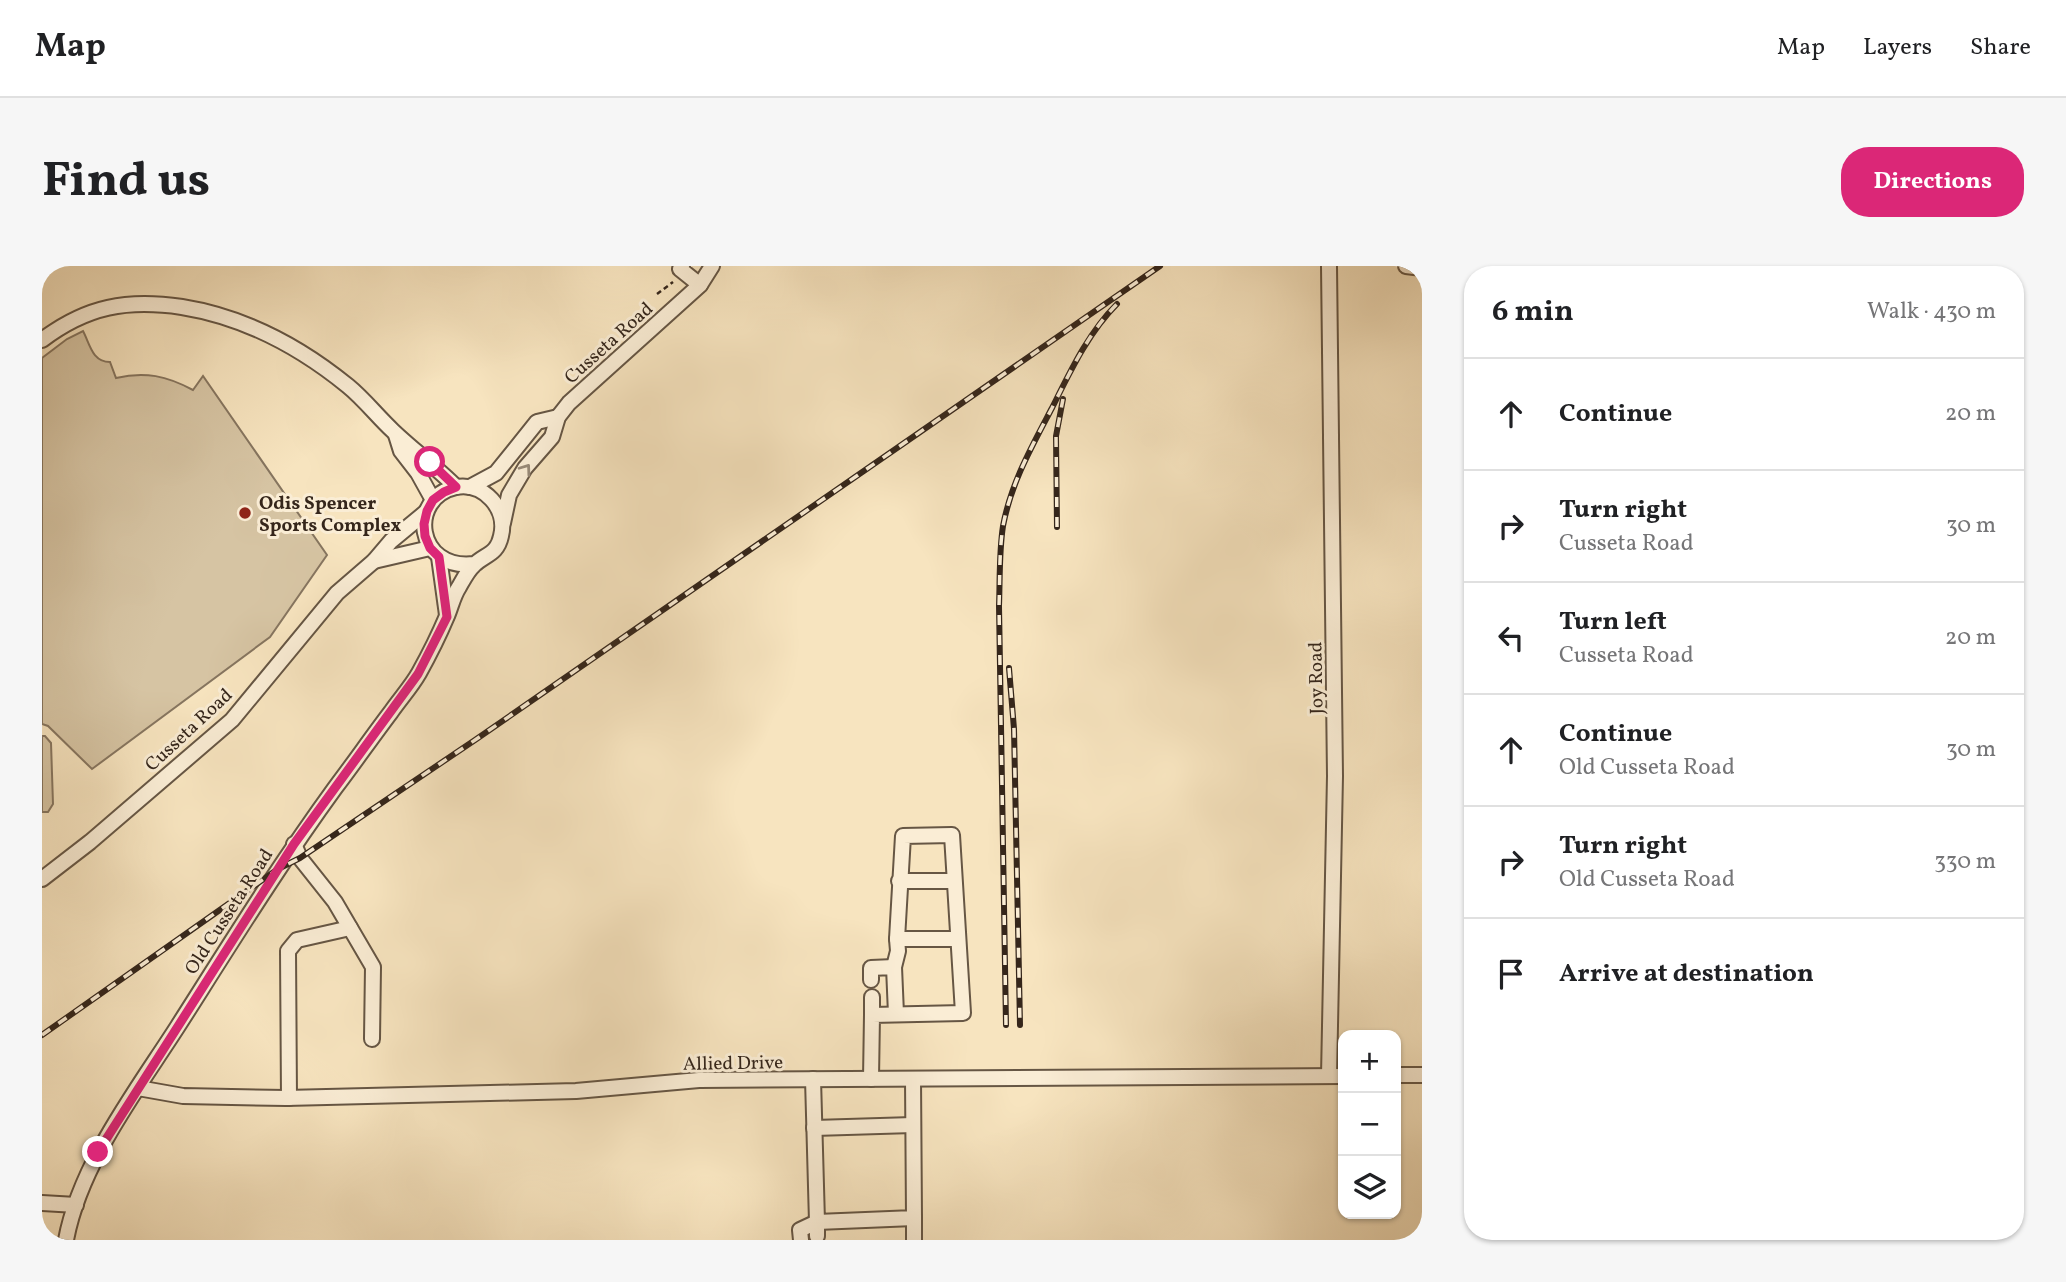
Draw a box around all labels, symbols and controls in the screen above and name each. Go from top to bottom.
text: Map [35,25,106,71]
text: Map [1777,31,1825,65]
text: Layers [1863,31,1932,65]
text: Share [1970,31,2031,65]
button: Directions [1841,147,2024,217]
text: Find us [42,148,210,217]
text: 6 min [1492,291,1574,333]
text: Walk · 430 m [1867,296,1996,328]
street label: Cusseta Road [559,297,659,390]
icon: ahead [1492,395,1530,433]
text: Continue [1559,396,1672,432]
text: 20 m [1945,398,1996,430]
route start [414,446,445,477]
one-way arrow [518,464,530,477]
place label: Odis Spencer Sports Complex [259,491,402,539]
text: Turn right [1559,492,1687,528]
marker: Odis Spencer Sports Complex [237,505,253,521]
icon: right [1492,507,1530,545]
text: 30 m [1946,510,1996,542]
text: Cusseta Road [1559,528,1694,560]
text: Turn left [1559,604,1667,640]
icon: left [1492,619,1530,657]
text: 20 m [1945,622,1996,654]
text: Cusseta Road [1559,640,1694,672]
street label: Joy Road [1303,641,1331,714]
street label: Cusseta Road [140,683,239,778]
text: Continue [1559,716,1672,752]
icon: ahead [1492,731,1530,769]
text: 30 m [1946,734,1996,766]
text: Old Cusseta Road [1559,752,1735,784]
text: Turn right [1559,828,1687,864]
icon: right [1492,843,1530,881]
street label: Old Cusseta Road [179,844,280,980]
text: 330 m [1934,846,1996,878]
text: Old Cusseta Road [1559,864,1735,896]
icon: arrive [1492,955,1530,993]
text: Arrive at destination [1559,956,1814,992]
map controls [1338,1030,1401,1219]
button: + [1338,1030,1401,1093]
street label: Allied Drive [683,1050,783,1078]
button: − [1338,1093,1401,1156]
route end [82,1136,113,1167]
button: layers [1338,1156,1401,1219]

